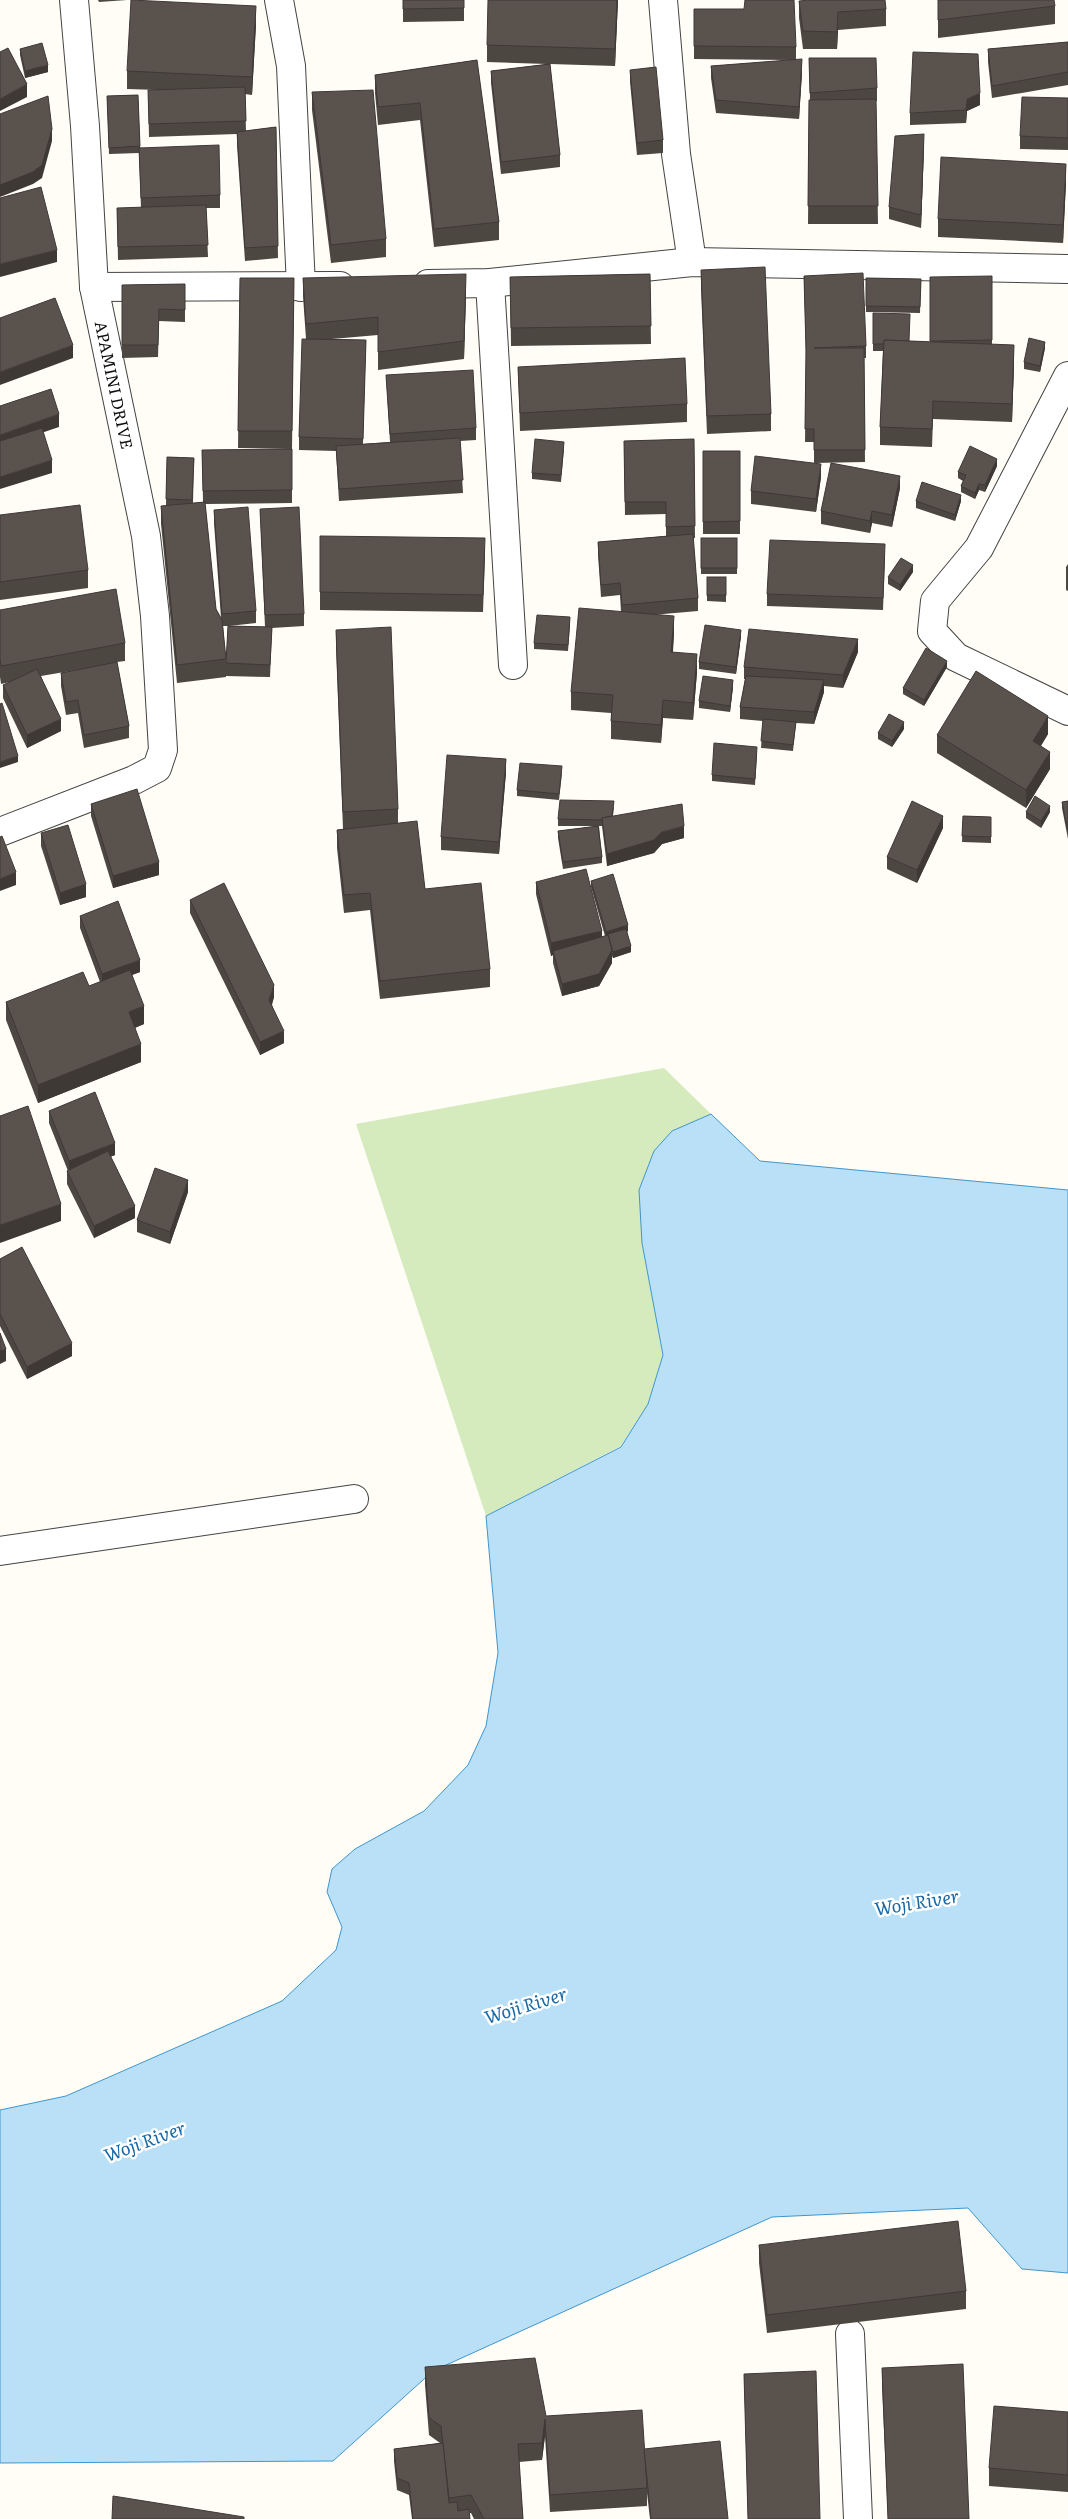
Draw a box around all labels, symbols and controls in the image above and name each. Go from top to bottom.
street label: APAMINI DRIVE [90,319,140,451]
water label: Woji River [873,1882,961,1922]
water label: Woji River [481,1979,570,2030]
water label: Woji River [100,2113,189,2168]

